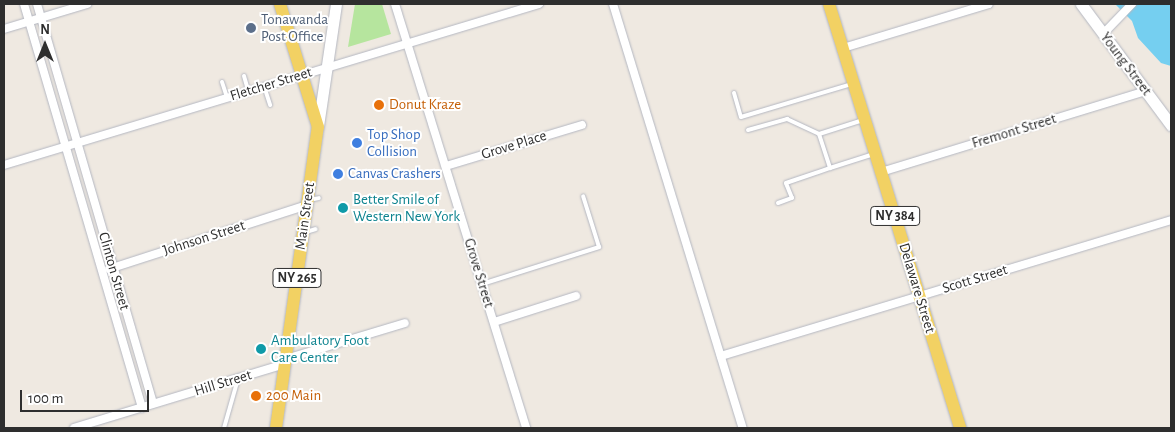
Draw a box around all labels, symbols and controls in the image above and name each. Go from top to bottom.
place label: Tonawanda Post Office [261,10,328,45]
north arrow [20,20,70,70]
marker: Tonawanda Post Office [245,22,257,34]
text: N [40,23,50,37]
street label: Young Street [1096,29,1156,99]
street label: Fletcher Street [228,63,314,105]
place label: Donut Kraze [389,96,461,114]
marker: Donut Kraze [373,99,385,111]
street label: Fremont Street [970,110,1058,152]
place label: Top Shop Collision [367,125,421,160]
street label: Grove Place [479,127,549,163]
marker: Top Shop Collision [351,137,363,149]
place label: Canvas Crashers [348,165,441,183]
marker: Canvas Crashers [332,168,344,180]
street label: Main Street [291,181,319,251]
place label: Better Smile of Western New York [353,190,460,225]
marker: Better Smile of Western New York [337,202,349,214]
road number: NY 384 [870,205,920,228]
street label: Johnson Street [161,216,247,260]
street label: Clinton Street [94,230,134,312]
street label: Grove Street [460,236,498,310]
street label: Delaware Street [895,241,939,335]
street label: Scott Street [940,261,1010,297]
road number: NY 265 [272,266,322,290]
place label: Ambulatory Foot Care Center [271,331,369,366]
marker: Ambulatory Foot Care Center [255,343,267,355]
street label: Hill Street [192,366,254,400]
scale bar [22,380,151,412]
place label: 200 Main [266,387,321,405]
marker: 200 Main [250,390,262,402]
text: 100 m [28,391,63,406]

